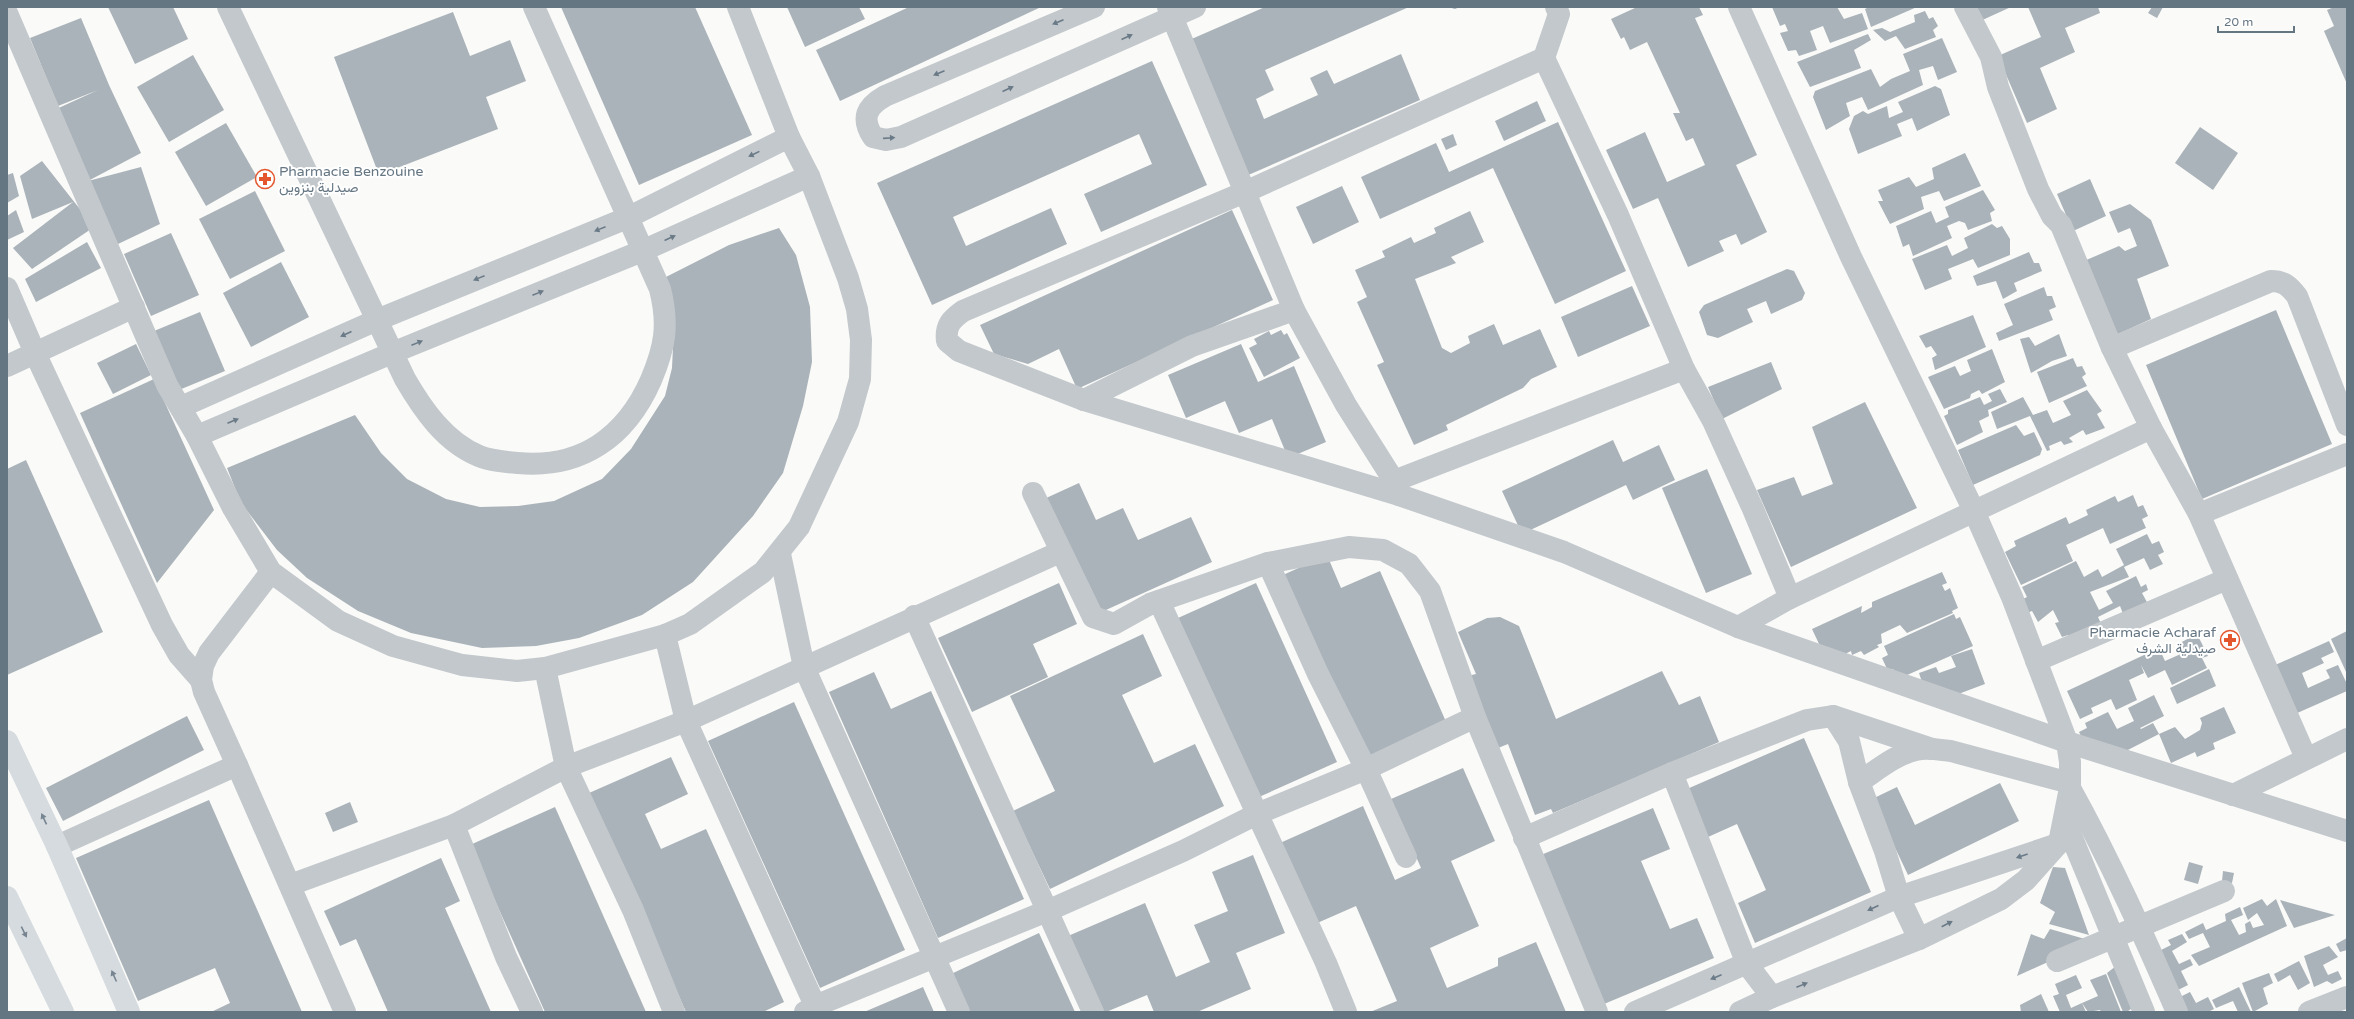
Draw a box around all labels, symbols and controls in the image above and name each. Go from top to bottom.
scale bar [2218,8,2294,34]
text: 20 m [2224,15,2253,29]
one-way arrow [1052,20,1064,26]
one-way arrow [1122,34,1133,40]
one-way arrow [932,71,944,77]
one-way arrow [1003,86,1015,92]
one-way arrow [882,135,895,142]
one-way arrow [749,151,760,157]
place label: Pharmacie Benzouine صيدلية بنزوين [279,163,423,196]
pharmacy icon: Pharmacie Benzouine صيدلية بنزوين [254,168,276,190]
one-way arrow [594,226,605,232]
one-way arrow [665,235,676,241]
one-way arrow [473,276,485,282]
one-way arrow [532,290,544,296]
one-way arrow [341,331,352,337]
one-way arrow [412,339,424,345]
one-way arrow [227,417,239,424]
place label: Pharmacie Acharaf صيدلية الشرف [2089,624,2217,657]
pharmacy icon: Pharmacie Acharaf صيدلية الشرف [2219,629,2241,651]
one-way arrow [41,813,47,825]
one-way arrow [2016,853,2028,859]
one-way arrow [1867,906,1879,912]
one-way arrow [1942,921,1953,928]
one-way arrow [21,926,27,938]
one-way arrow [110,970,116,982]
one-way arrow [1710,974,1721,980]
one-way arrow [1796,982,1808,988]

